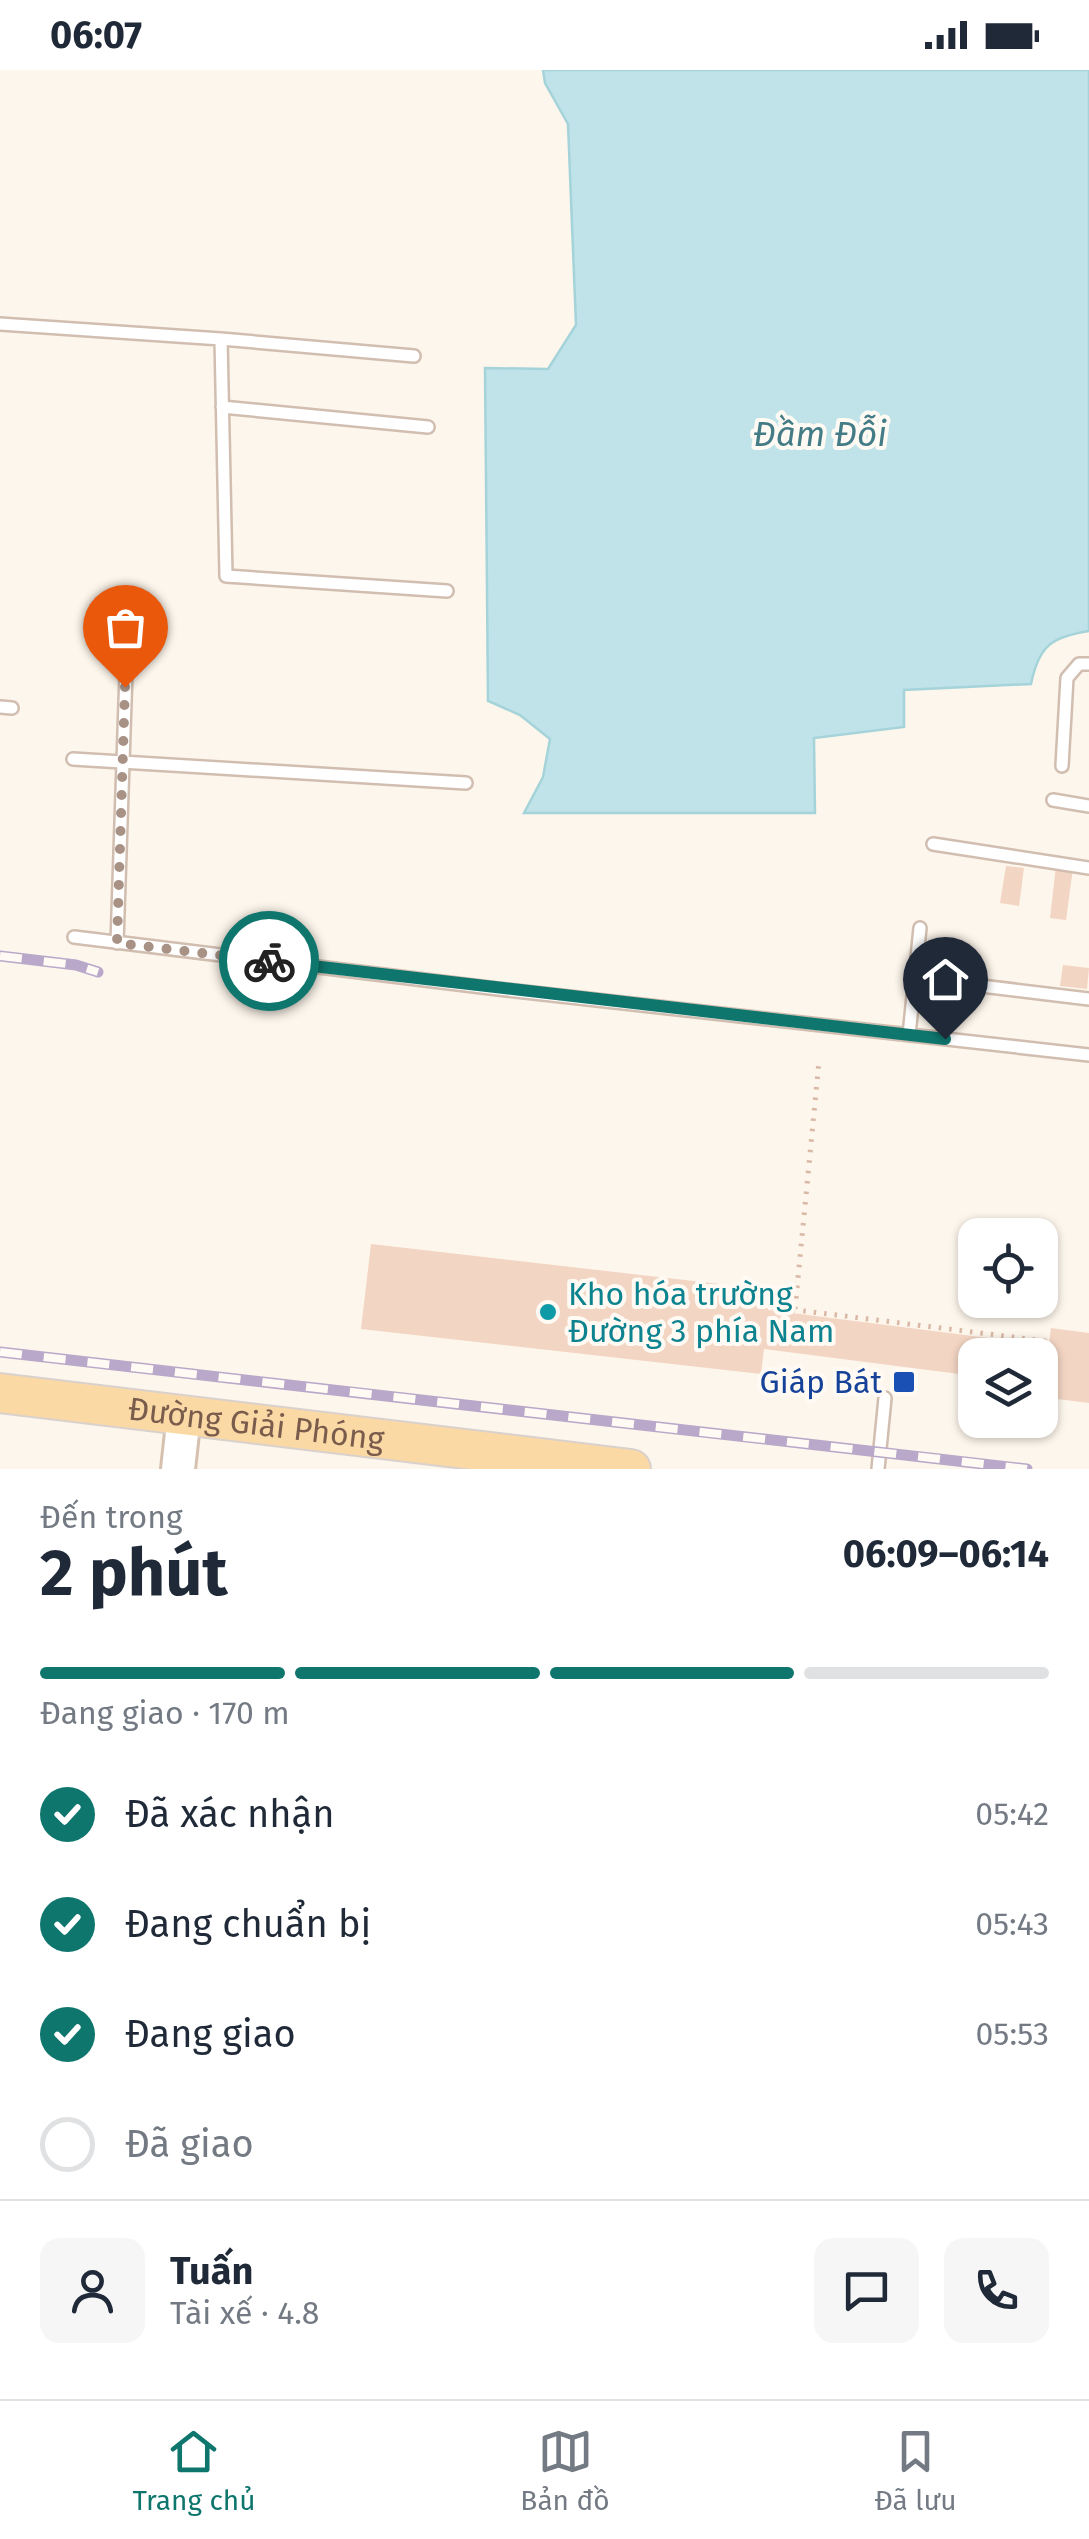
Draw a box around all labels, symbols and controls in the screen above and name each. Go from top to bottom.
text: 06:07 [50,12,142,58]
water label: Đầm Đỗi [753,413,887,455]
pin [83,585,168,688]
icon: bag [98,600,153,655]
courier [219,911,319,1011]
icon: bike [242,934,297,989]
pin [903,937,988,1040]
icon: home [918,952,973,1007]
map controls [958,1218,1058,1438]
button: locate [958,1218,1058,1318]
place label: Kho hóa trường Đường 3 phía Nam [568,1275,834,1350]
marker: Kho hóa trường Đường 3 phía Nam [537,1301,559,1323]
button: layers [958,1338,1058,1438]
place label: Giáp Bát [759,1363,882,1401]
marker: Giáp Bát [891,1369,917,1395]
street label: Đường Giải Phóng [126,1390,387,1458]
text: Đến trong [40,1498,183,1536]
text: 06:09–06:14 [843,1531,1049,1577]
text: 2 phút [40,1534,228,1612]
text: Đang giao · 170 m [40,1694,290,1732]
icon: check [40,1787,95,1842]
text: Đã xác nhận [125,1791,335,1837]
text: 05:42 [975,1795,1049,1833]
icon: check [40,1897,95,1952]
text: Đang chuẩn bị [125,1901,371,1947]
text: 05:43 [975,1905,1049,1943]
icon: check [40,2007,95,2062]
text: Đang giao [125,2011,296,2057]
text: 05:53 [976,2015,1049,2053]
text: Đã giao [125,2121,254,2167]
button: person [40,2238,145,2343]
button: chat [814,2238,919,2343]
button: phone [944,2238,1049,2343]
text: Tuấn [170,2248,254,2294]
text: Tài xế · 4.8 [170,2294,320,2332]
tab: Trang chủ [132,2424,256,2517]
tab: Bản đồ [520,2424,610,2517]
tab: Đã lưu [875,2424,957,2517]

